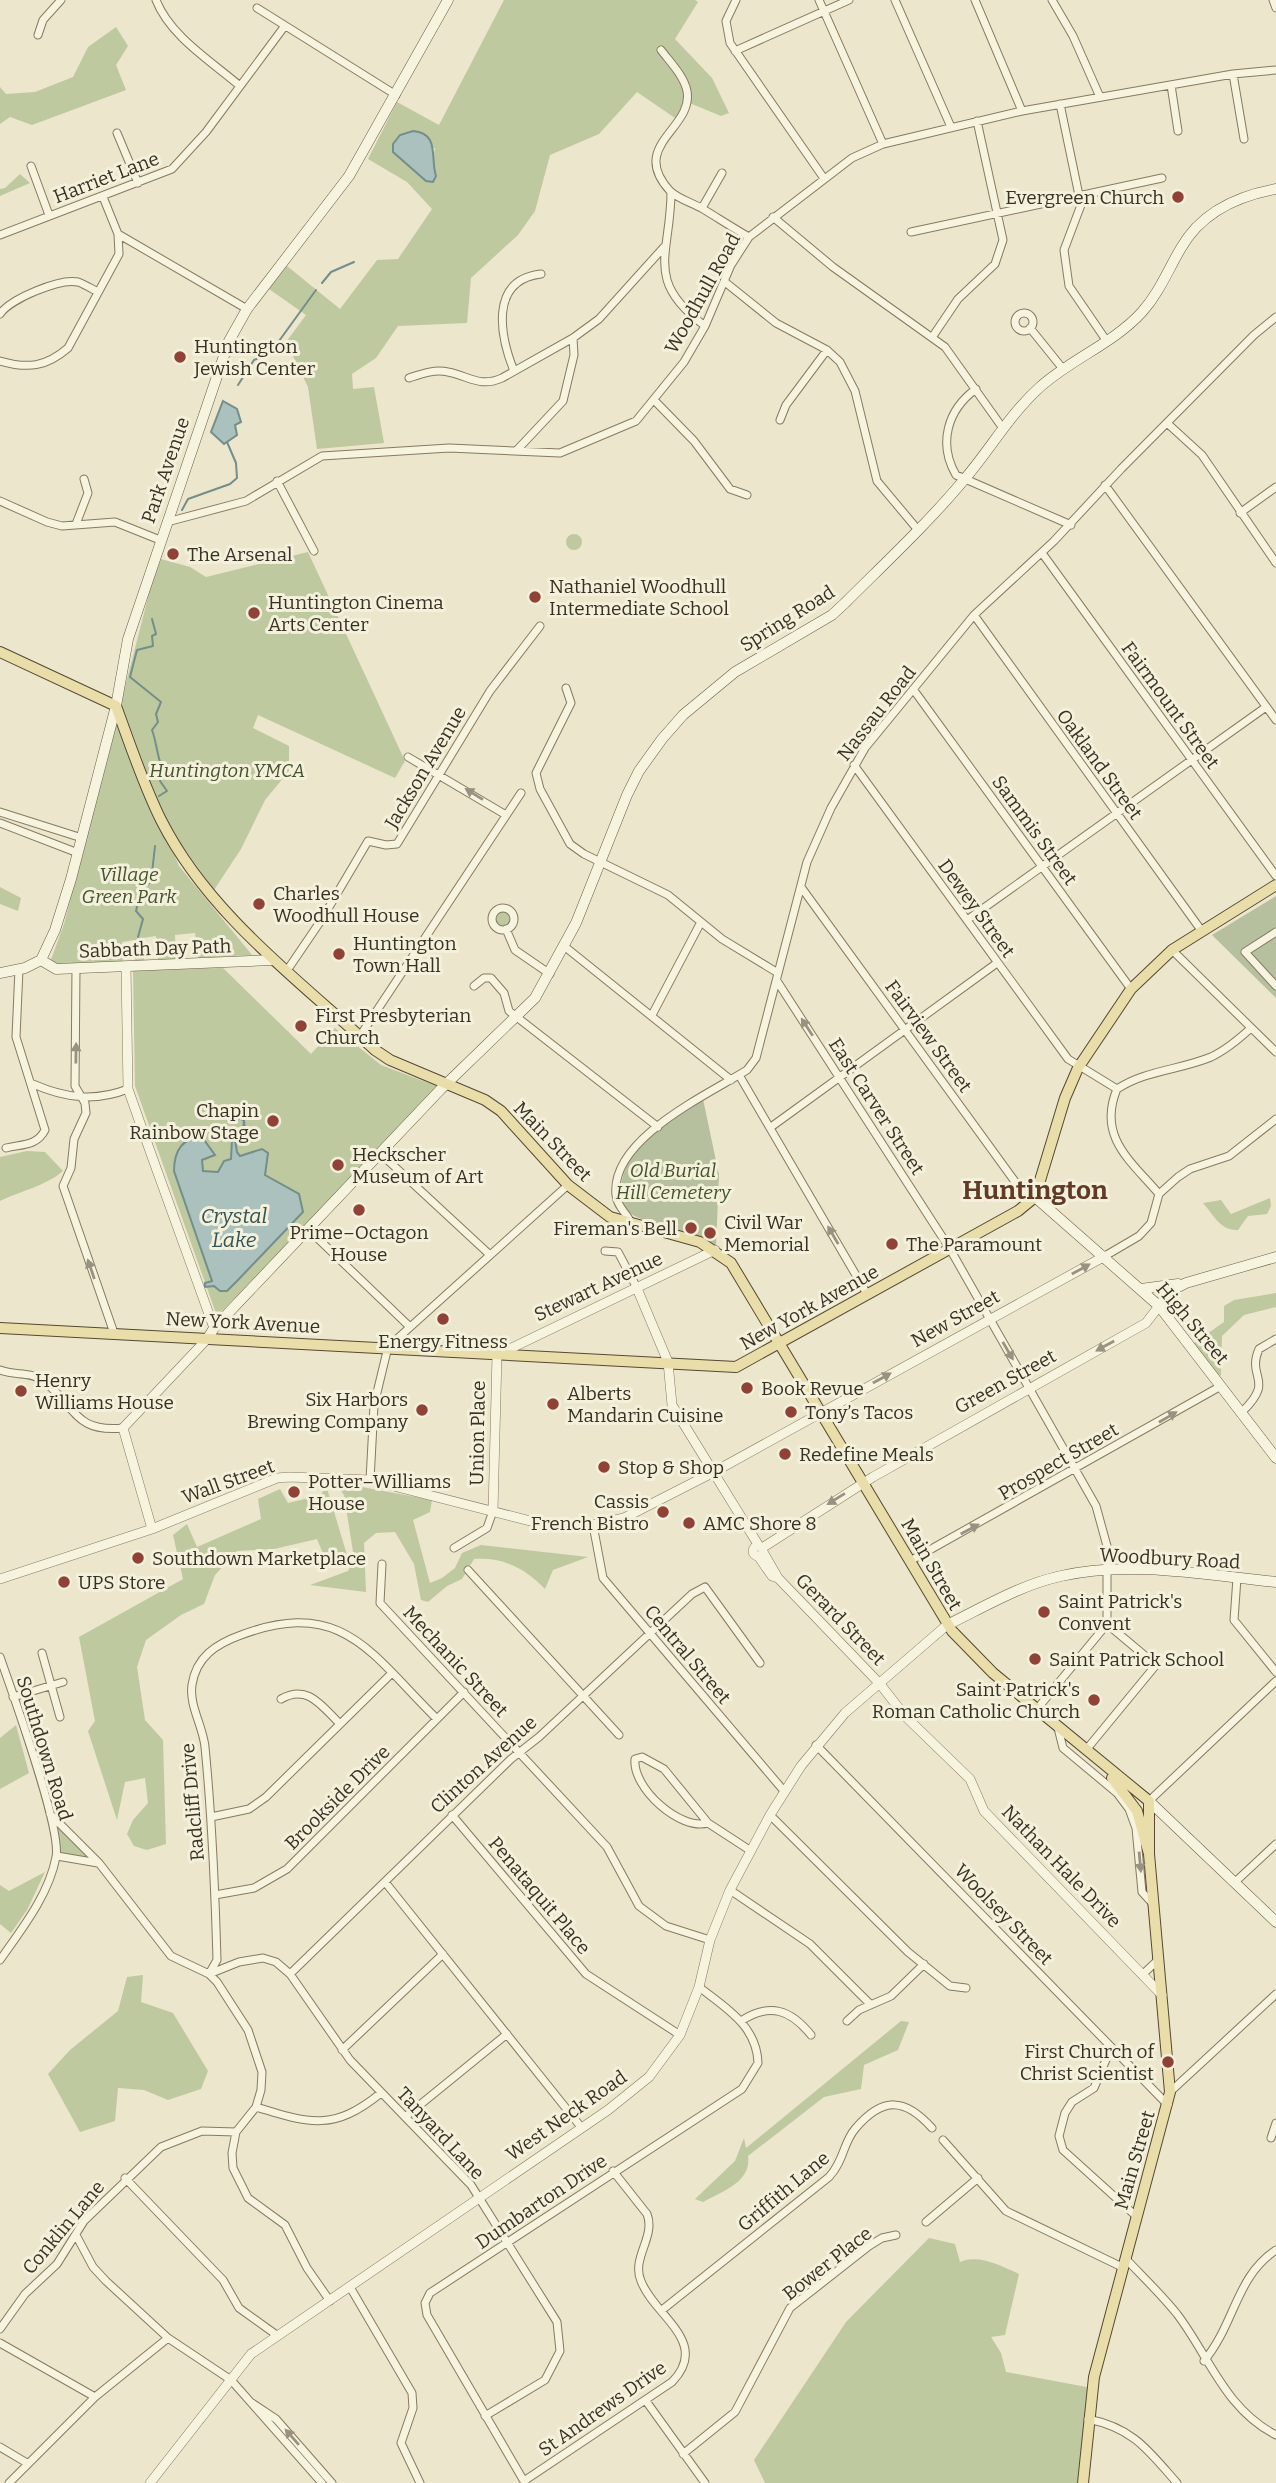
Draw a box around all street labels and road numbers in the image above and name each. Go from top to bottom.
street label: Harriet Lane [50,147,162,208]
street label: Woodhull Road [660,229,745,358]
street label: Park Avenue [137,414,194,526]
street label: Spring Road [736,580,839,657]
street label: Fairmount Street [1117,637,1224,773]
street label: Nassau Road [832,661,921,765]
street label: Jackson Avenue [379,702,471,833]
street label: Oakland Street [1052,705,1147,824]
street label: Sammis Street [987,771,1082,890]
street label: Dewey Street [933,855,1020,962]
street label: Sabbath Day Path [78,934,232,963]
street label: Fairview Street [880,976,977,1097]
street label: East Carver Street [824,1034,929,1179]
street label: Main Street [509,1097,596,1186]
street label: Stewart Avenue [530,1247,666,1326]
street label: New York Avenue [736,1260,883,1355]
street label: High Street [1152,1277,1234,1369]
street label: New Street [907,1285,1004,1352]
street label: New York Avenue [165,1307,321,1338]
street label: Green Street [951,1344,1060,1419]
street label: Union Place [465,1380,490,1486]
street label: Prospect Street [994,1418,1122,1505]
street label: Wall Street [179,1454,278,1509]
street label: Main Street [896,1514,967,1614]
street label: Woodbury Road [1099,1543,1241,1574]
street label: Gerard Street [791,1568,890,1670]
street label: Central Street [640,1600,736,1709]
street label: Mechanic Street [398,1601,513,1722]
street label: Southdown Road [12,1673,77,1823]
street label: Clinton Avenue [425,1711,541,1818]
street label: Brookside Drive [280,1740,395,1855]
street label: Radcliff Drive [176,1742,209,1862]
street label: Nathan Hale Drive [997,1800,1126,1932]
street label: Penataquit Place [484,1832,596,1959]
street label: Woolsey Street [950,1859,1058,1970]
street label: West Neck Road [502,2065,631,2166]
street label: Tanyard Lane [392,2082,489,2184]
street label: Main Street [1109,2108,1160,2212]
street label: Griffith Lane [733,2146,834,2236]
street label: Dumbarton Drive [471,2149,611,2254]
street label: Conklin Lane [18,2176,109,2279]
street label: Bower Place [778,2222,876,2305]
street label: St Andrews Drive [534,2356,671,2461]

